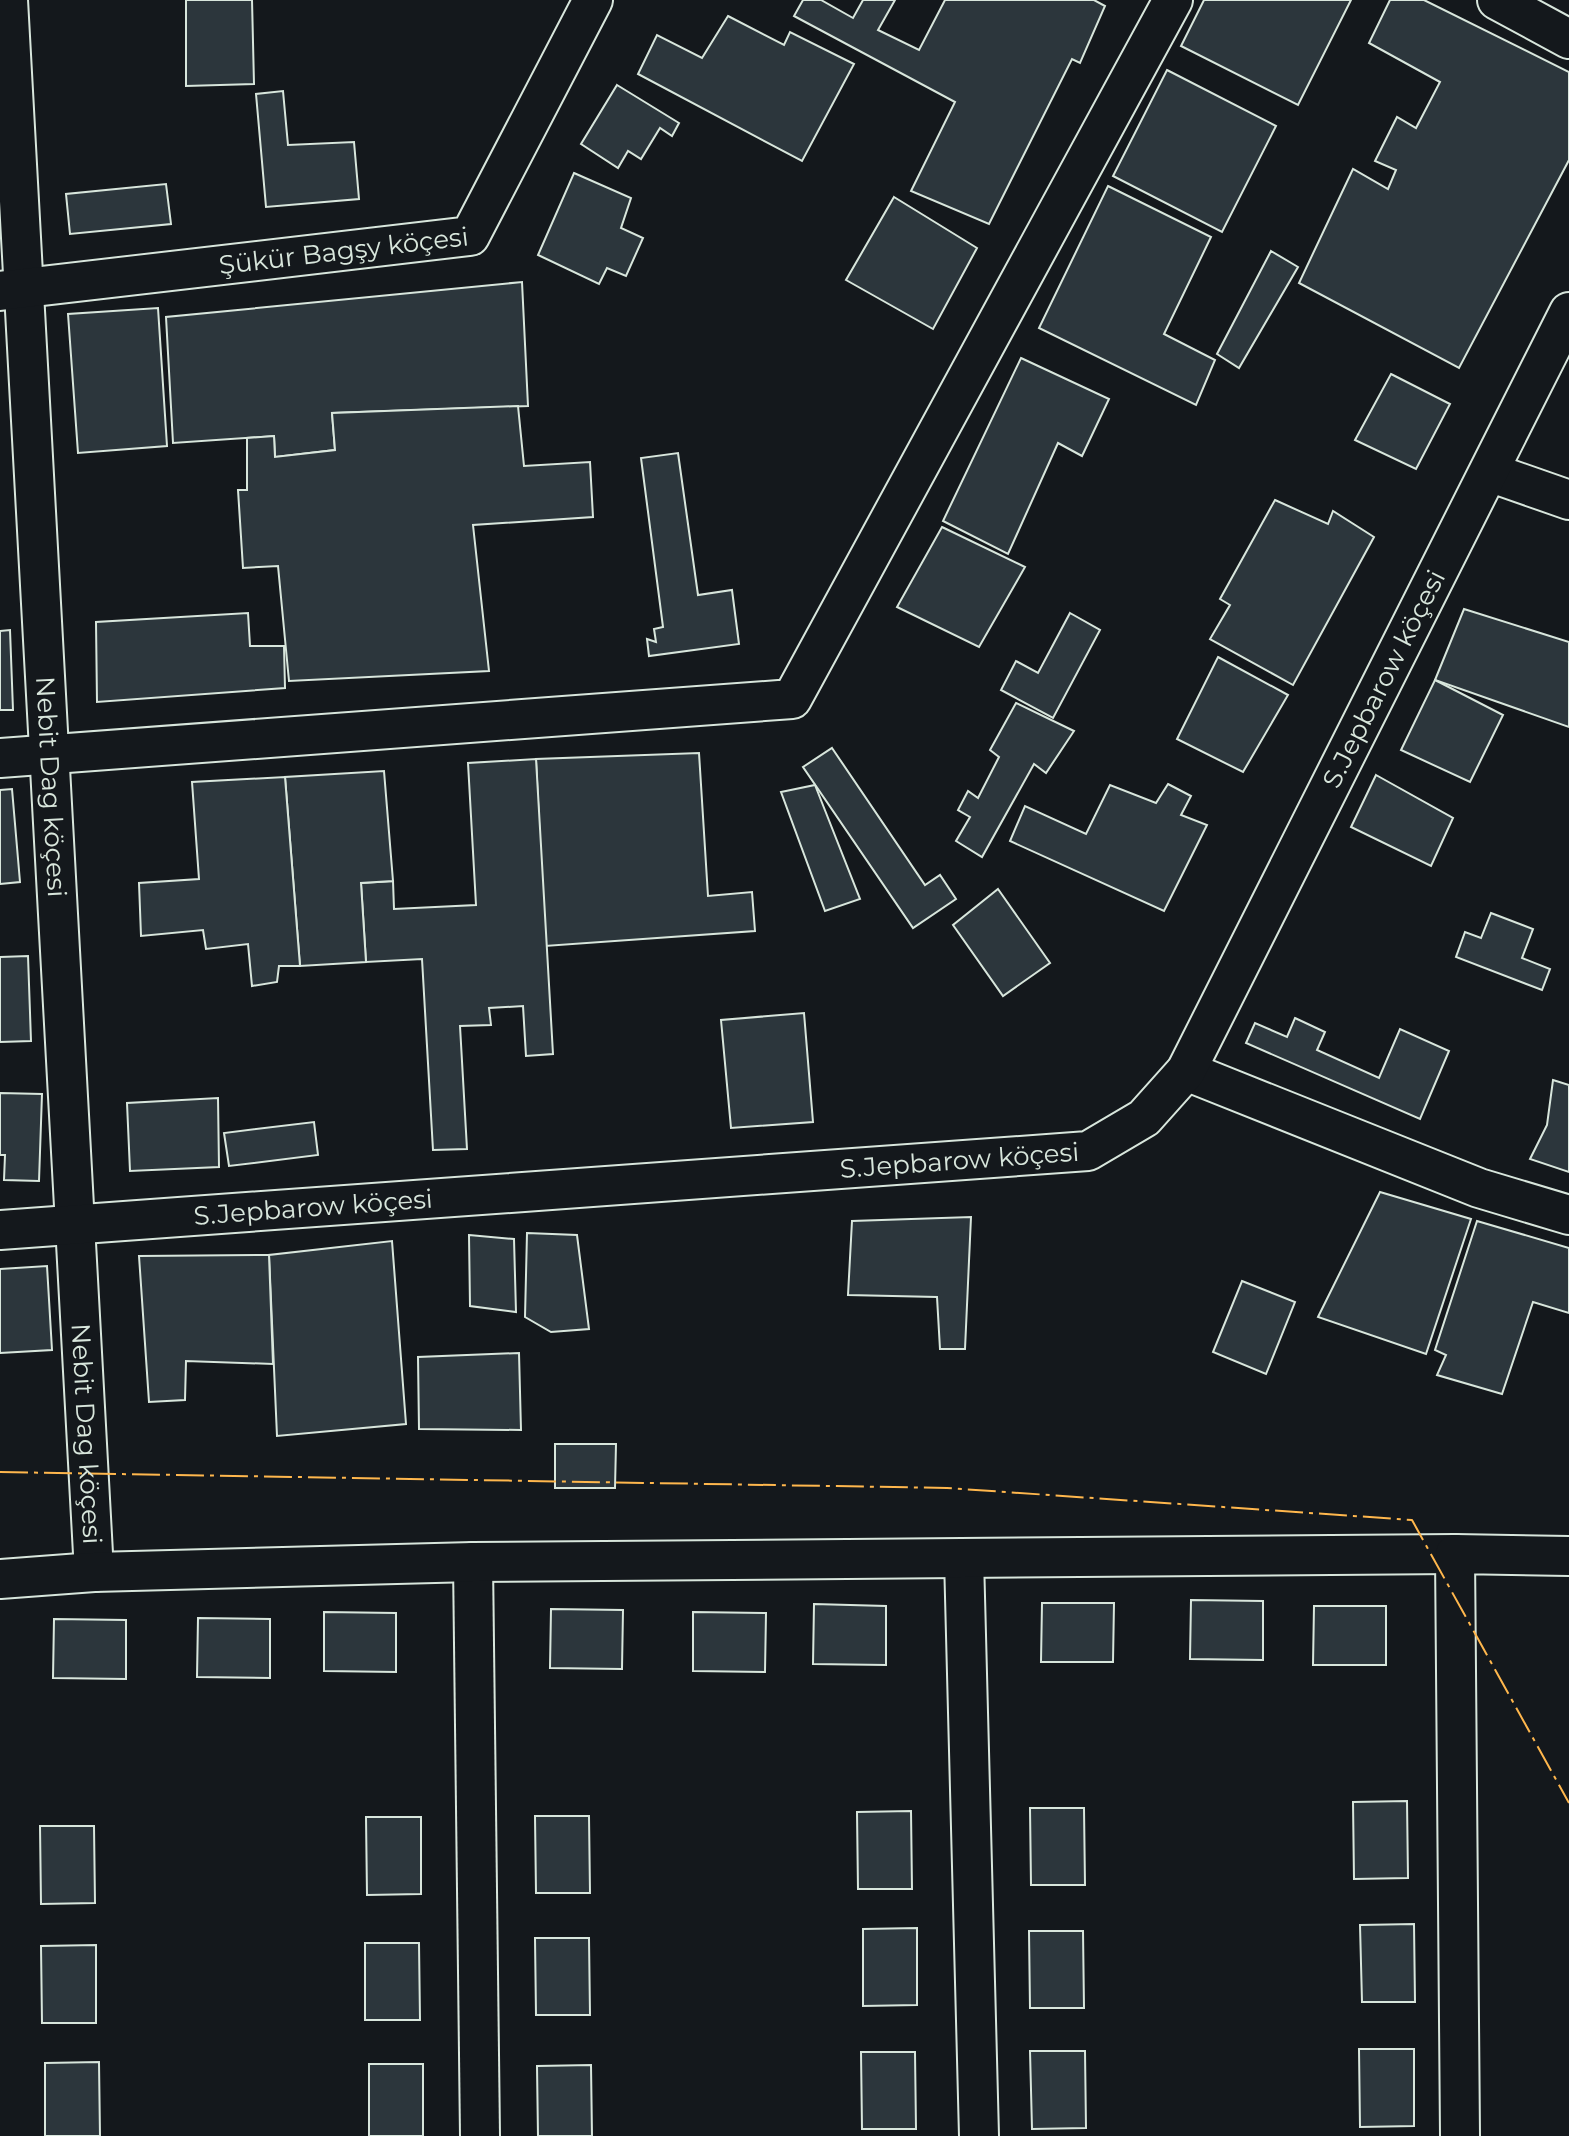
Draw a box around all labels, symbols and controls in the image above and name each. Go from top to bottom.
street label: Şükür Bagşy köçesi [217,220,470,281]
street label: S.Jepbarow köçesi [1316,565,1452,793]
street label: Nebit Dag köçesi [29,675,73,898]
street label: S.Jepbarow köçesi [839,1136,1080,1185]
street label: S.Jepbarow köçesi [192,1183,434,1232]
street label: Nebit Dag köçesi [64,1323,108,1545]

